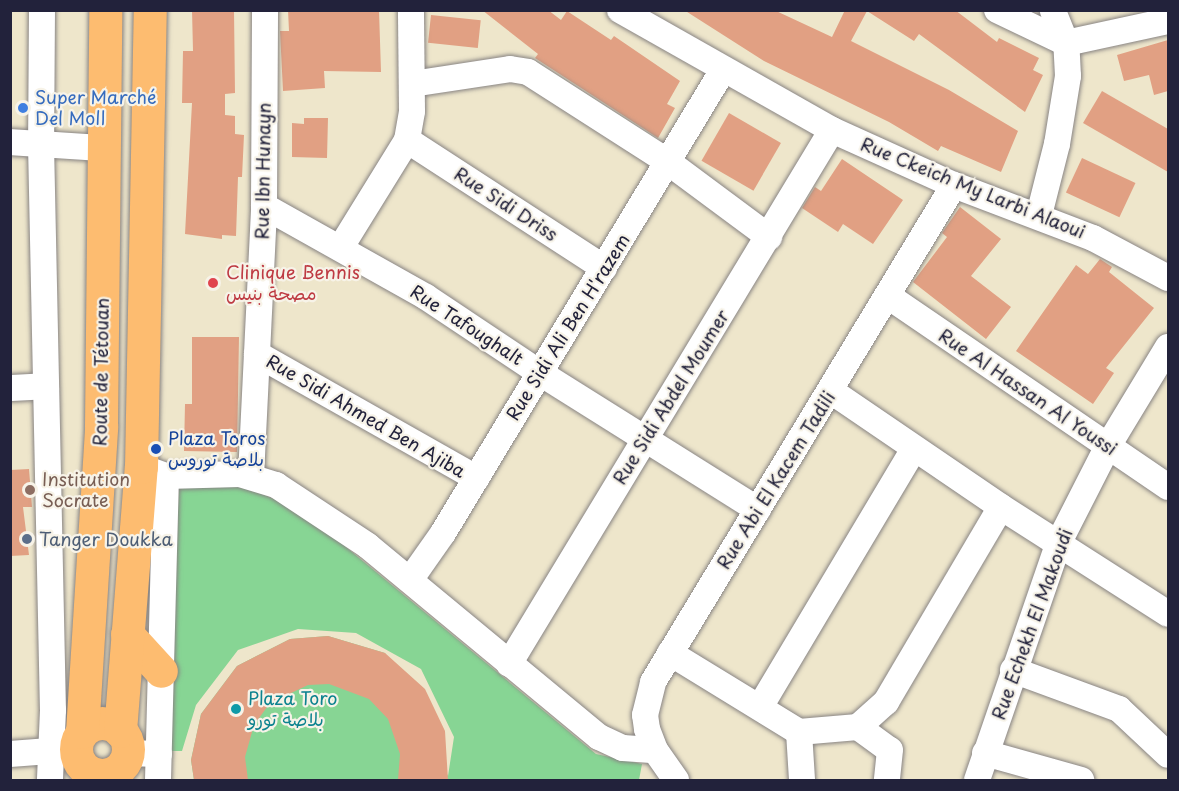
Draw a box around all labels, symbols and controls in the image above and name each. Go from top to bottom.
place label: Super Marché Del Moll [35,87,158,130]
marker: Super Marché Del Moll [16,101,30,115]
street label: Rue Ibn Hunayn [251,101,275,241]
street label: Rue Ckeich My Larbi Alaoui [857,133,1089,243]
street label: Rue Sidi Driss [450,162,562,246]
street label: Rue Sidi Ali Ben H'razem [501,229,635,425]
place label: Clinique Bennis مصحة بنيس [226,262,359,304]
marker: Clinique Bennis مصحة بنيس [204,274,222,292]
street label: Rue Tafoughalt [406,280,528,370]
street label: Route de Tétouan [89,297,113,447]
street label: Rue Sidi Abdel Moumer [608,305,734,489]
street label: Rue Al Hassan Al Youssi [935,324,1121,460]
street label: Rue Sidi Ahmed Ben Ajiba [262,350,470,482]
street label: Rue Abi El Kacem Tadili [713,387,839,573]
place label: Plaza Toros بلاصة توروس [168,428,265,470]
marker: Plaza Toros بلاصة توروس [149,442,163,456]
place label: Institution Socrate [42,469,130,512]
marker: Institution Socrate [23,483,37,497]
street label: Rue Echekh El Makoudi [987,524,1077,724]
place label: Tanger Doukka [39,528,173,550]
marker: Tanger Doukka [20,532,34,546]
place label: Plaza Toro بلاصة تورو [248,688,337,730]
marker: Plaza Toro بلاصة تورو [229,702,243,716]

